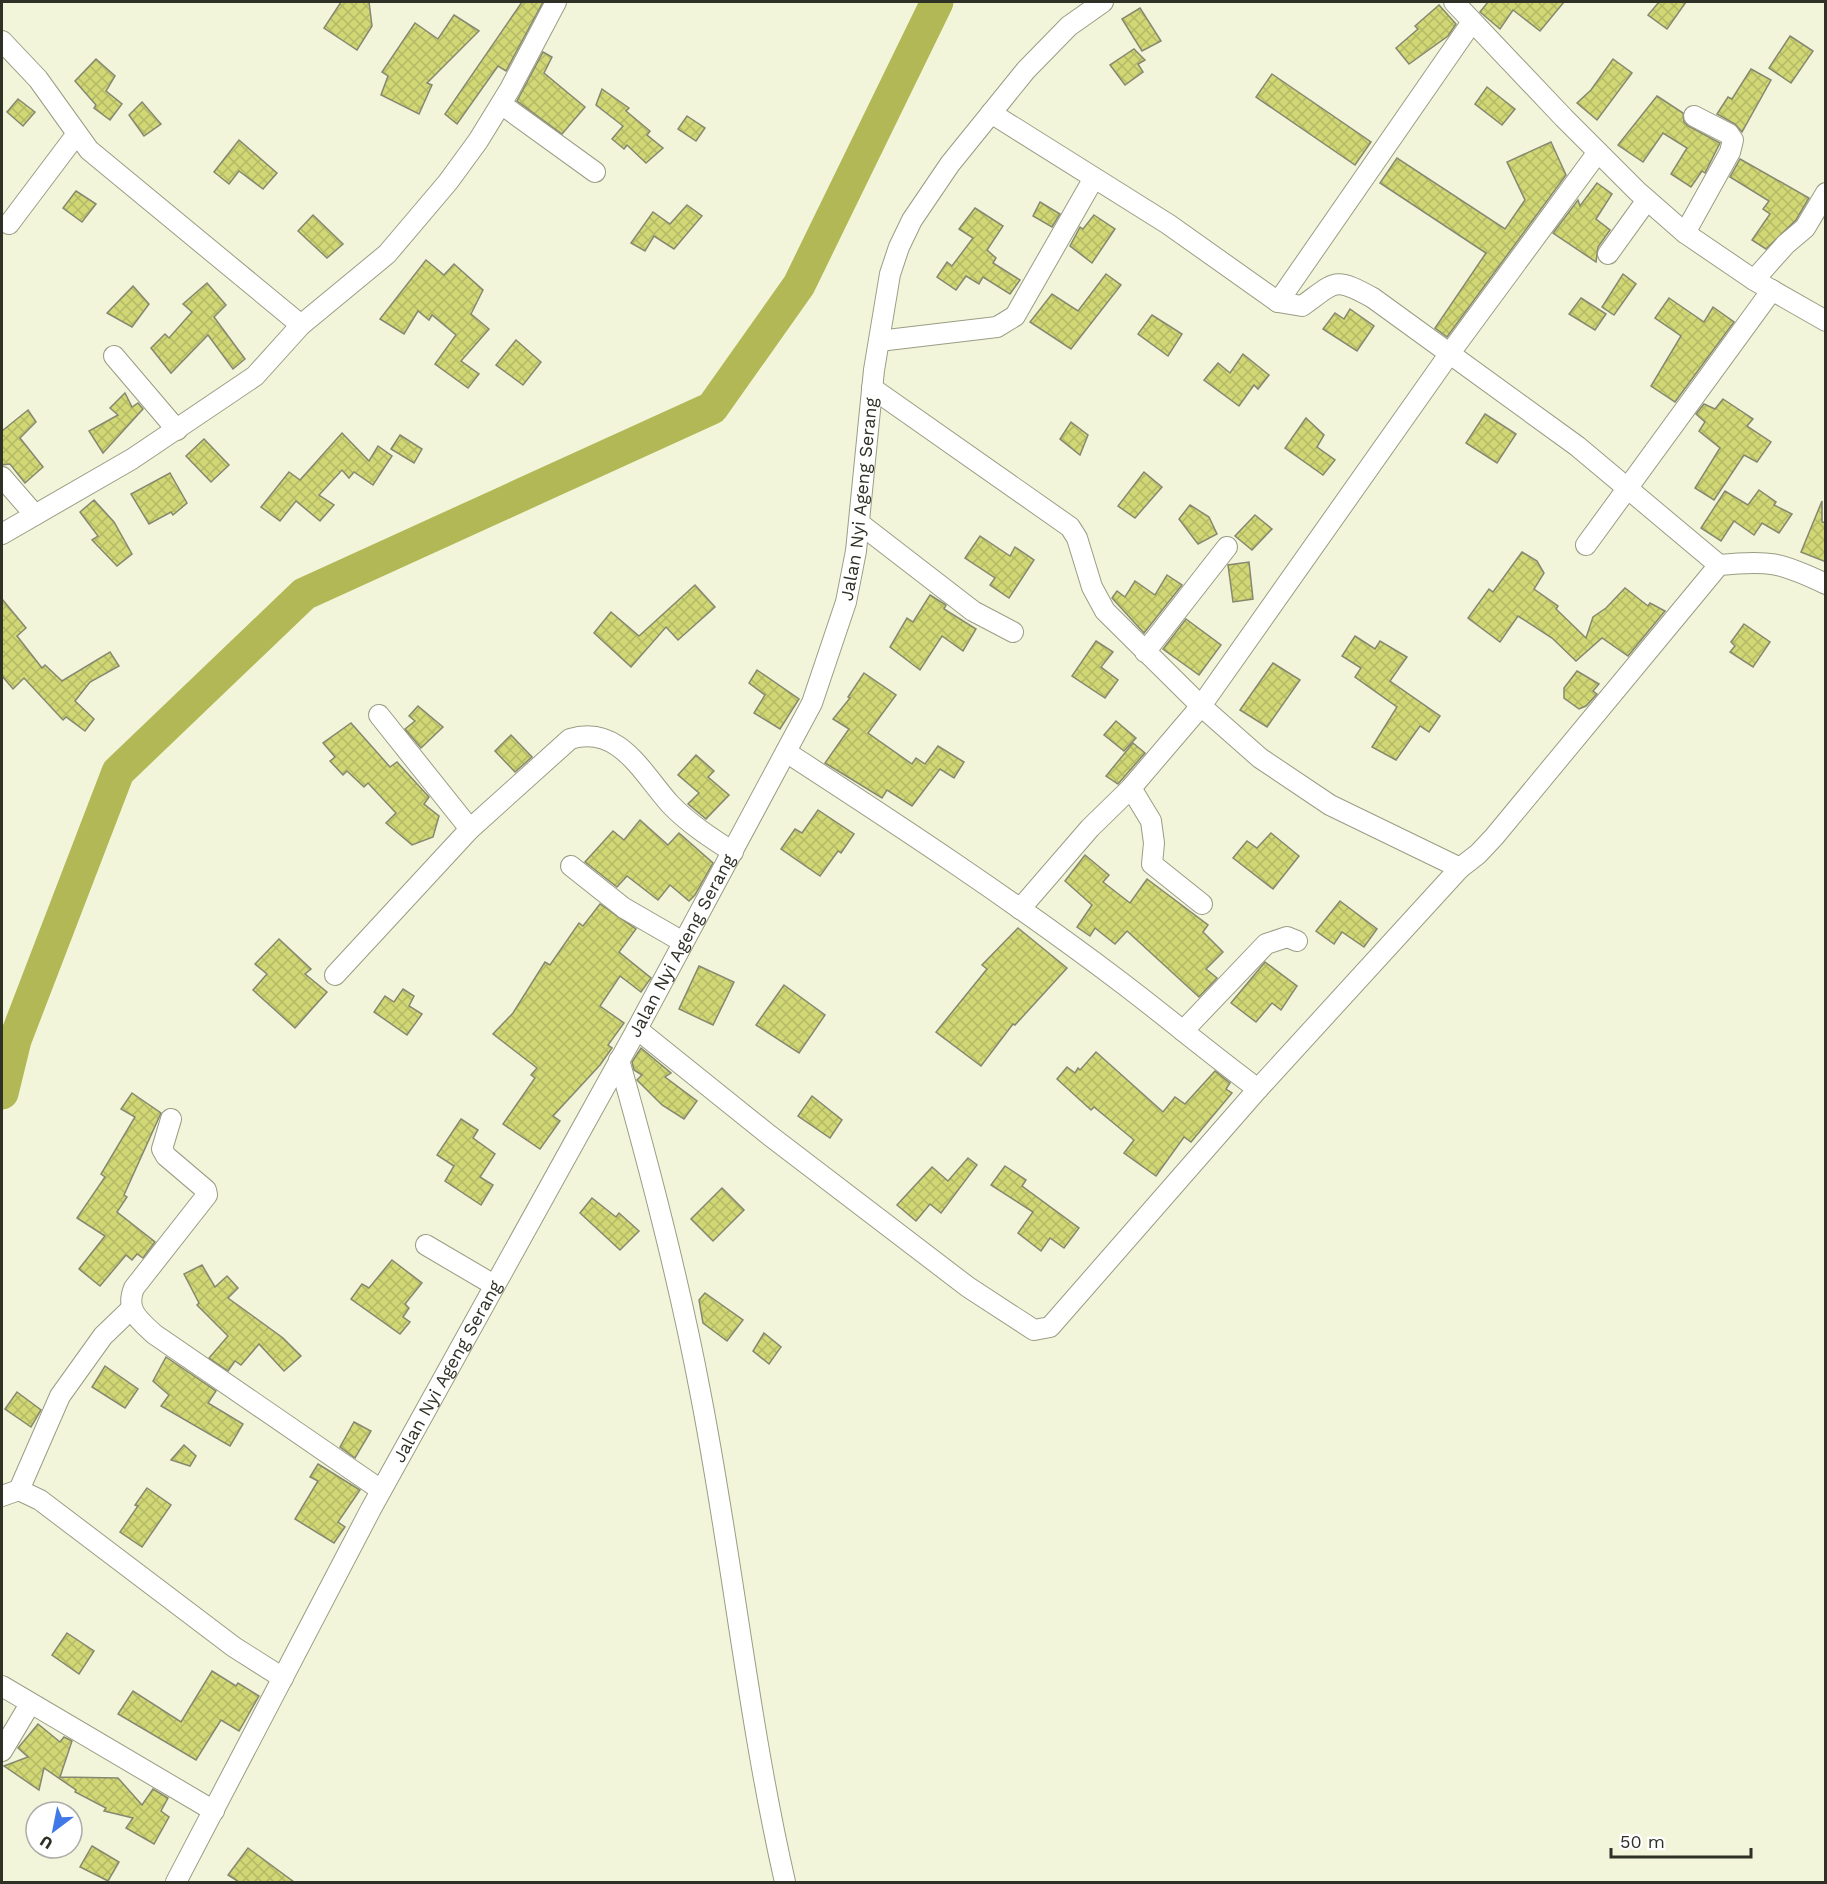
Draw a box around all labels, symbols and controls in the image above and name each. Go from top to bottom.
street label: Jalan Nyi Ageng Serang [835,396,881,602]
street label: Jalan Nyi Ageng Serang [624,850,739,1041]
street label: Jalan Nyi Ageng Serang [388,1276,506,1466]
north arrow [24,1800,84,1860]
scale bar [1611,1821,1750,1859]
text: U [36,1831,56,1853]
text: 50 m [1620,1831,1665,1852]

